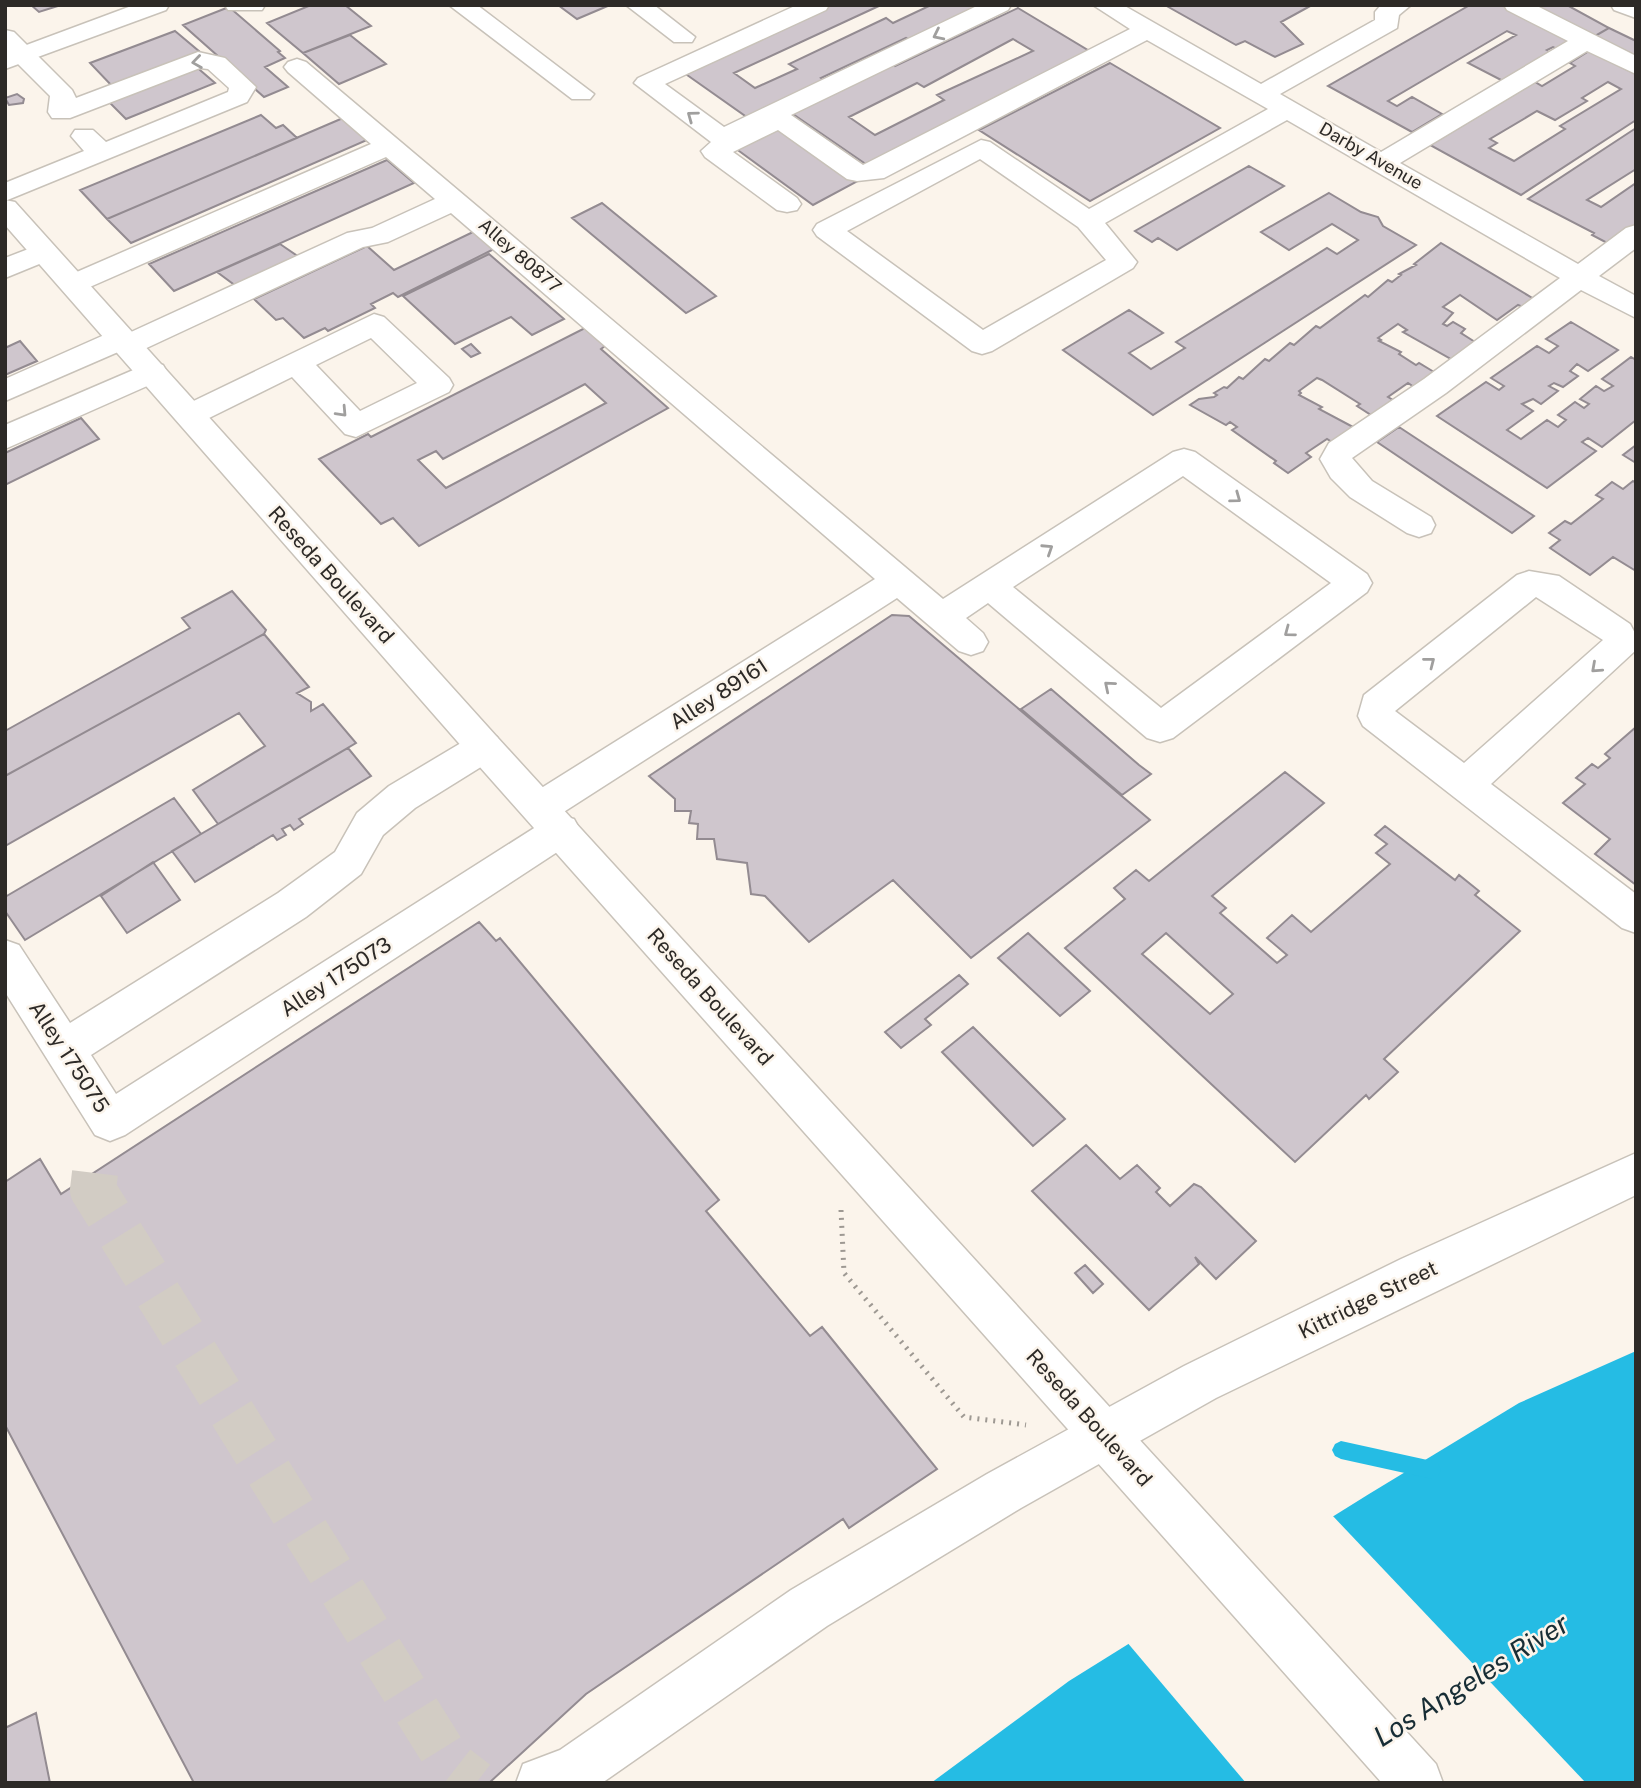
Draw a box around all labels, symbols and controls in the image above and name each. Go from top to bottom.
one-way arrow [933,26,945,40]
one-way arrow [191,54,203,69]
one-way arrow [687,112,700,124]
street label: Darby Avenue [1316,118,1427,194]
street label: Alley 80877 [475,214,566,297]
one-way arrow [334,404,347,417]
one-way arrow [1229,490,1241,502]
street label: Reseda Boulevard [263,501,399,648]
one-way arrow [1040,544,1053,557]
one-way arrow [1284,624,1297,636]
street label: Alley 89161 [665,653,772,734]
one-way arrow [1423,658,1435,671]
one-way arrow [1591,660,1604,672]
one-way arrow [1104,682,1117,694]
street label: Reseda Boulevard [642,923,778,1070]
street label: Alley 175073 [276,931,396,1022]
street label: Alley 175075 [24,996,115,1117]
street label: Kittridge Street [1294,1255,1441,1344]
street label: Reseda Boulevard [1021,1344,1157,1491]
water label: Los Angeles River [1367,1606,1575,1753]

